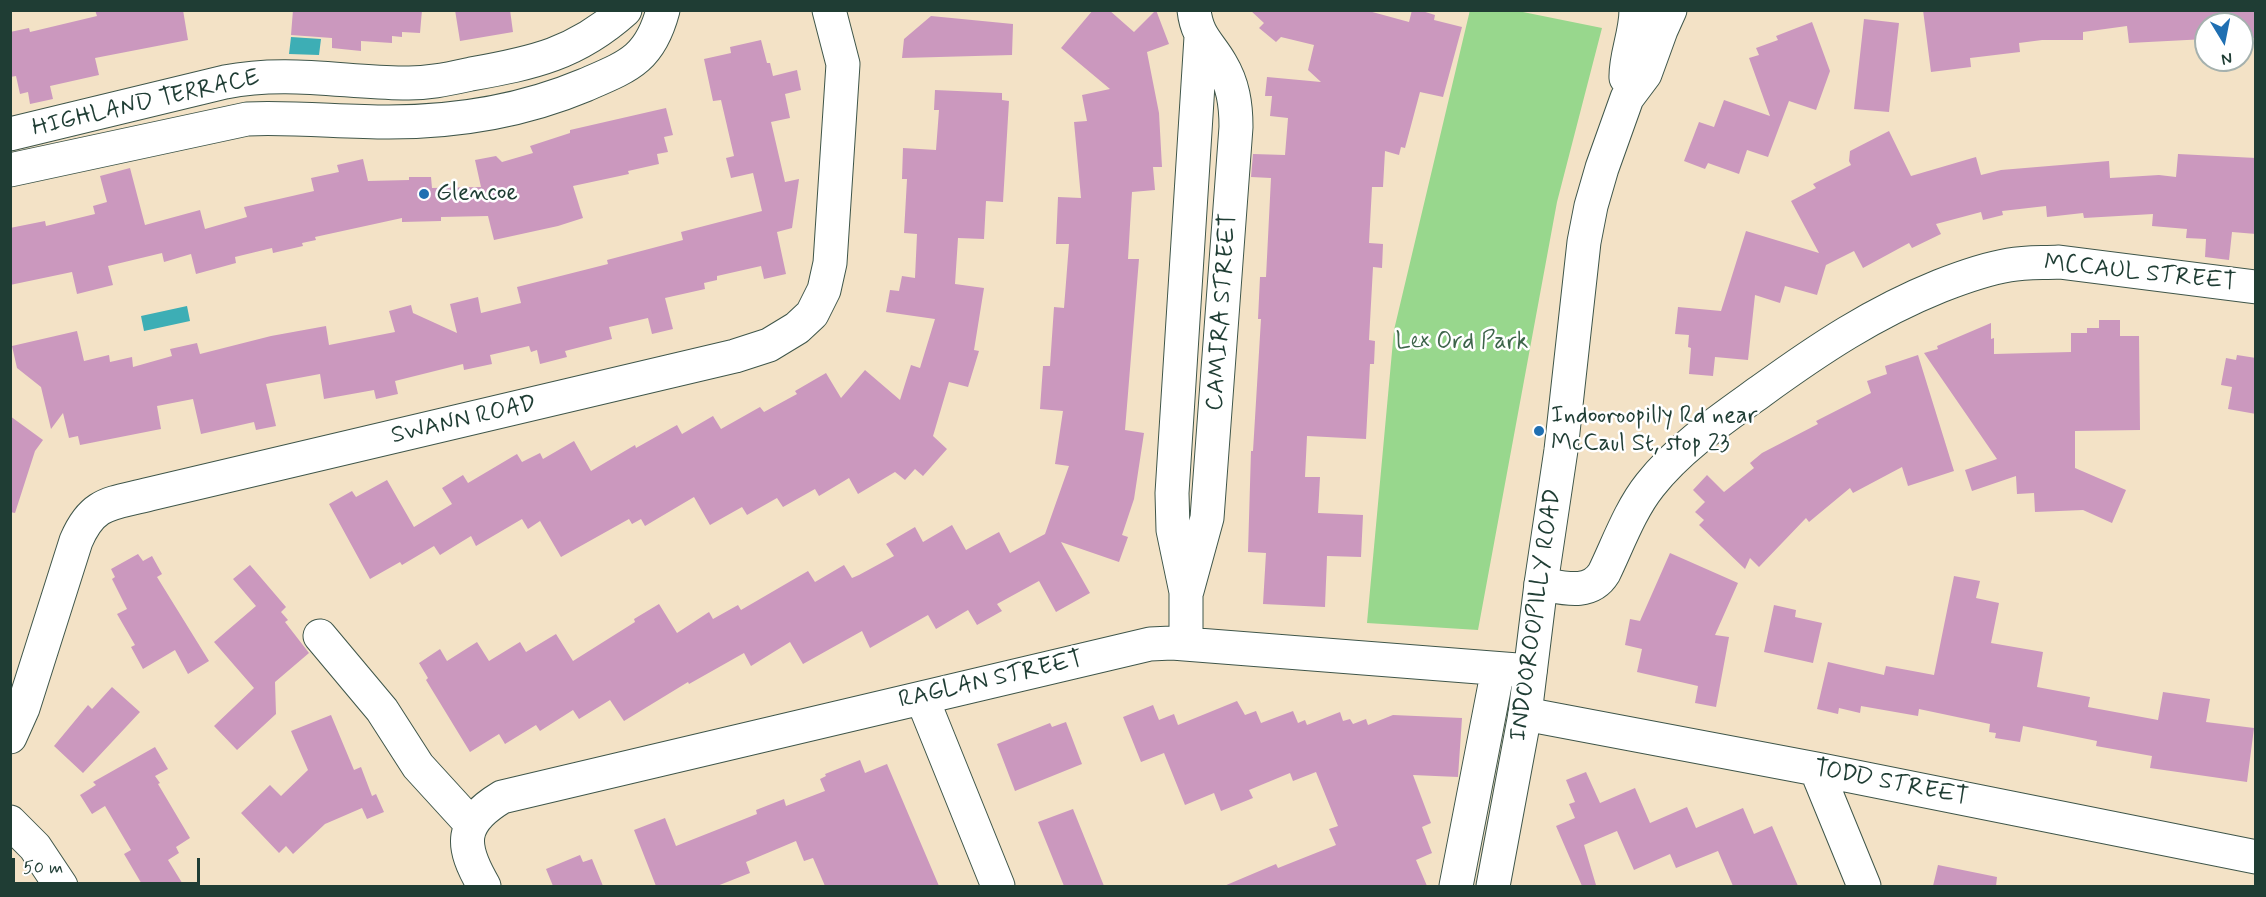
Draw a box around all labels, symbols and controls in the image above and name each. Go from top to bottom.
north arrow [2194,12,2254,72]
text: N [2220,47,2234,70]
street label: HIGHLAND TERRACE [30,64,262,144]
place label: Glencoe [436,180,518,208]
marker: Glencoe [417,187,431,201]
street label: CAMIRA STREET [1202,212,1244,412]
street label: MCCAUL STREET [2042,250,2238,298]
park label: Lex Ord Park [1396,329,1528,357]
street label: SWANN ROAD [389,390,539,452]
place label: Indooroopilly Rd near McCaul St, stop 23 [1551,403,1757,459]
marker: Indooroopilly Rd near McCaul St, stop 23 [1532,424,1546,438]
street label: INDOOROOPILLY ROAD [1505,487,1569,743]
street label: RAGLAN STREET [896,646,1086,716]
street label: TODD STREET [1811,755,1971,813]
scale bar [15,846,202,884]
text: 50 m [23,856,63,880]

